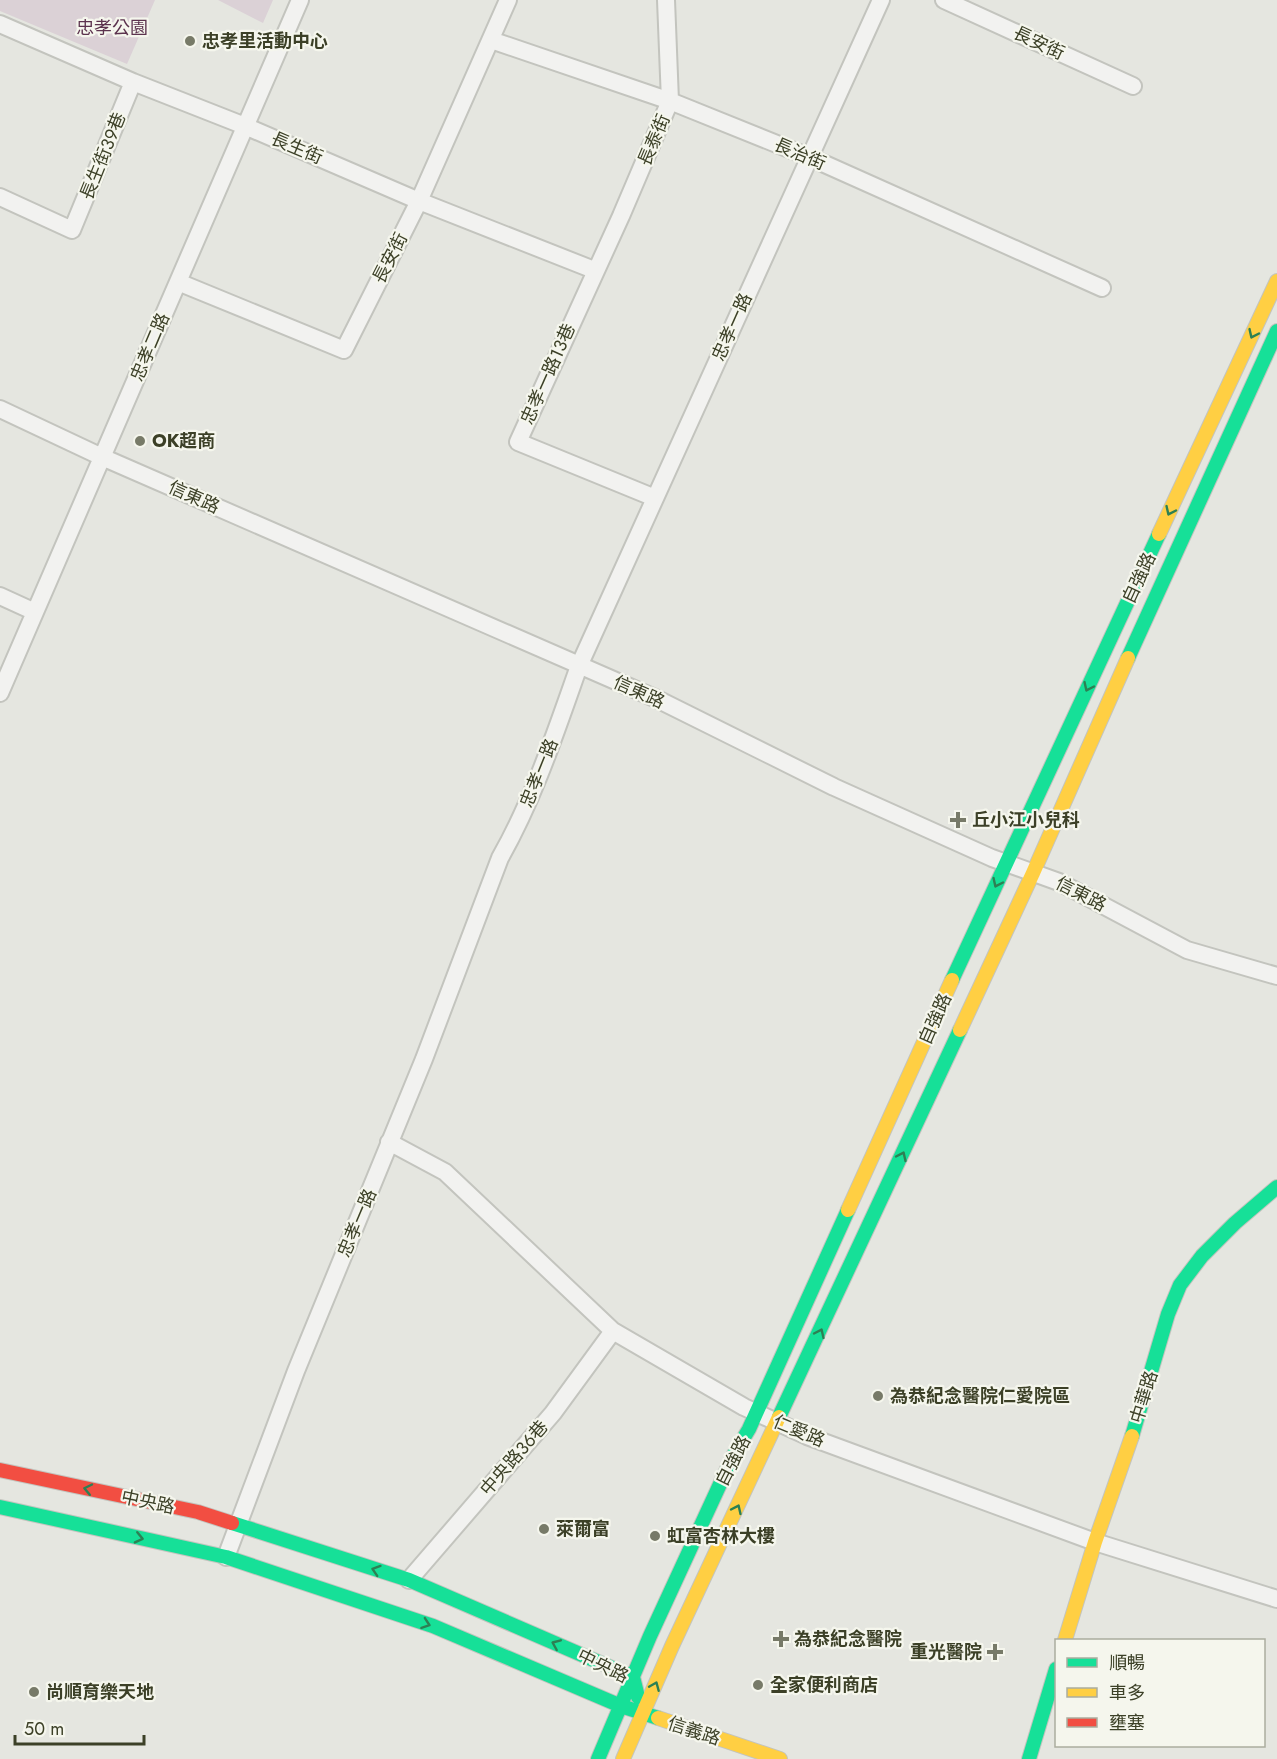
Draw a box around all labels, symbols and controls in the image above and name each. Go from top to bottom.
park label: 忠孝公園 [76,15,148,41]
street label: 長安街 [1009,20,1069,66]
place label: 忠孝里活動中心 [202,28,328,54]
marker: 忠孝里活動中心 [183,34,197,48]
street label: 長生街39巷 [74,108,132,204]
street label: 長泰街 [631,110,677,170]
street label: 長生街 [267,125,327,171]
street label: 長治街 [770,131,830,177]
street label: 長安街 [366,228,414,288]
street label: 忠孝一路 [705,289,759,365]
street label: 忠孝二路 [124,309,176,385]
street label: 忠孝一路13巷 [514,319,582,429]
one-way arrow [1248,327,1260,338]
place label: OK超商 [152,428,215,454]
marker: OK超商 [133,434,147,448]
street label: 信東路 [164,474,224,520]
one-way arrow [1166,504,1178,515]
street label: 自強路 [1116,548,1162,608]
street label: 信東路 [609,669,669,715]
one-way arrow [1083,681,1095,692]
street label: 忠孝一路 [513,735,565,811]
place label: 丘小江小兒科 [972,807,1080,833]
marker: 丘小江小兒科 [949,811,967,829]
street label: 信東路 [1051,870,1111,918]
one-way arrow [992,877,1004,888]
street label: 自強路 [912,989,958,1049]
one-way arrow [894,1151,906,1162]
street label: 忠孝一路 [331,1185,383,1261]
one-way arrow [812,1328,824,1339]
street label: 中華路 [1124,1367,1164,1427]
place label: 為恭紀念醫院仁愛院區 [890,1383,1070,1409]
marker: 為恭紀念醫院仁愛院區 [871,1389,885,1403]
street label: 仁愛路 [769,1408,829,1454]
street label: 中央路36巷 [474,1415,554,1501]
street label: 自強路 [709,1431,757,1491]
one-way arrow [83,1483,93,1496]
street label: 中央路 [119,1484,177,1520]
one-way arrow [730,1505,742,1516]
place label: 萊爾富 [556,1516,610,1542]
marker: 萊爾富 [537,1522,551,1536]
place label: 虹富杏林大樓 [667,1523,775,1549]
marker: 虹富杏林大樓 [648,1529,662,1543]
one-way arrow [134,1530,144,1543]
one-way arrow [371,1564,382,1577]
one-way arrow [420,1616,431,1629]
place label: 為恭紀念醫院 [794,1626,902,1652]
marker: 為恭紀念醫院 [772,1630,790,1648]
one-way arrow [551,1639,562,1651]
place label: 重光醫院 [910,1639,982,1665]
legend [1055,1639,1265,1747]
street label: 中央路 [573,1642,633,1690]
marker: 重光醫院 [986,1643,1004,1661]
text: 順暢 [1109,1650,1145,1676]
place label: 全家便利商店 [770,1672,878,1698]
marker: 全家便利商店 [751,1678,765,1692]
place label: 尚順育樂天地 [46,1679,154,1705]
text: 車多 [1109,1680,1145,1706]
one-way arrow [648,1682,660,1693]
marker: 尚順育樂天地 [27,1685,41,1699]
scale bar [15,1708,144,1746]
street label: 信義路 [664,1710,724,1752]
text: 壅塞 [1109,1710,1145,1736]
text: 50 m [24,1716,64,1742]

